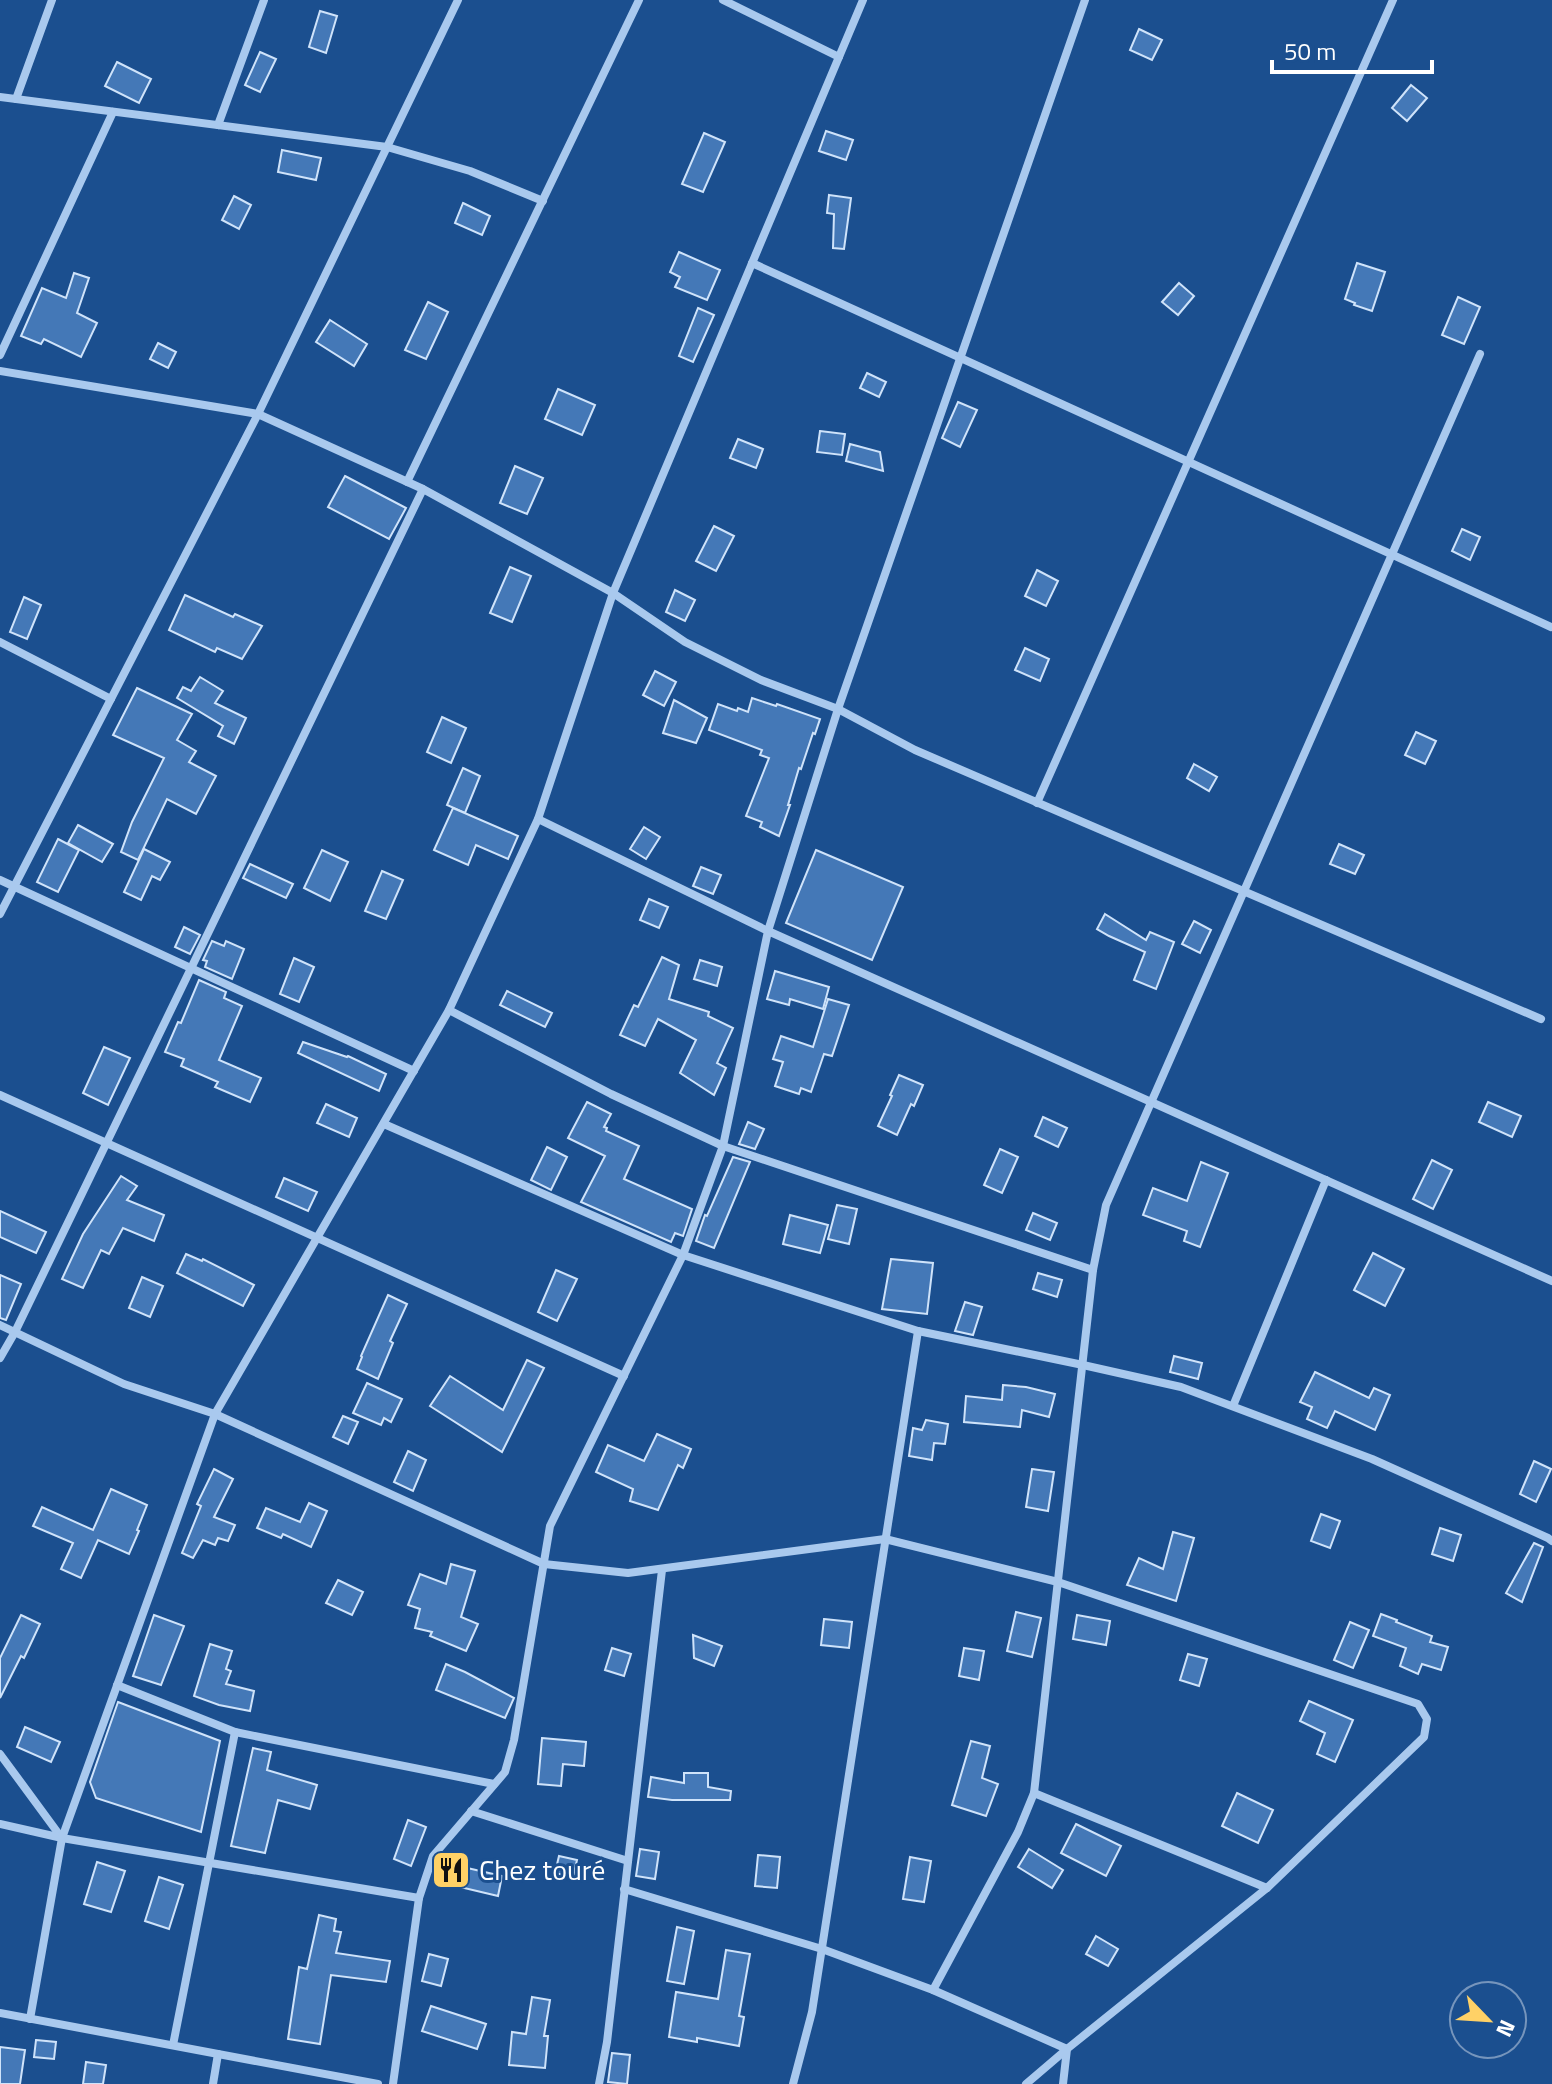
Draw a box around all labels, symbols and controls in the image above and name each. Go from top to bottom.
scale bar [1272,24,1432,74]
text: 50 m [1284,33,1336,69]
place label: Chez touré [479,1848,605,1891]
restaurant icon: Chez touré [430,1849,472,1891]
north arrow [1448,1980,1528,2060]
text: N [1487,2014,1525,2043]

